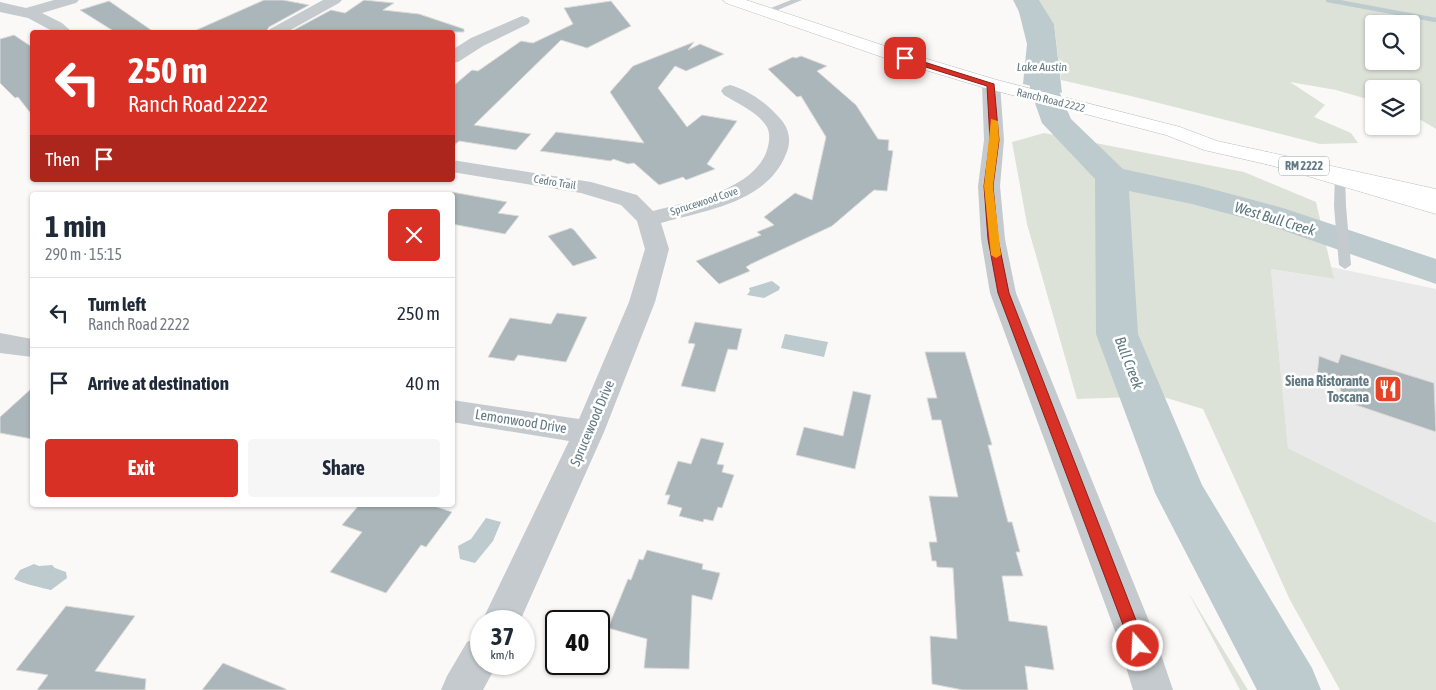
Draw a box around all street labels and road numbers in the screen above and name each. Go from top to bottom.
street label: Ranch Road 2222 [1016,86,1086,114]
road number: RM 2222 [1279,157,1329,176]
street label: Cedro Trail [533,173,577,191]
street label: Sprucewood Cove [669,184,739,218]
street label: Sprucewood Drive [567,378,617,468]
street label: Lemonwood Drive [474,406,568,436]

